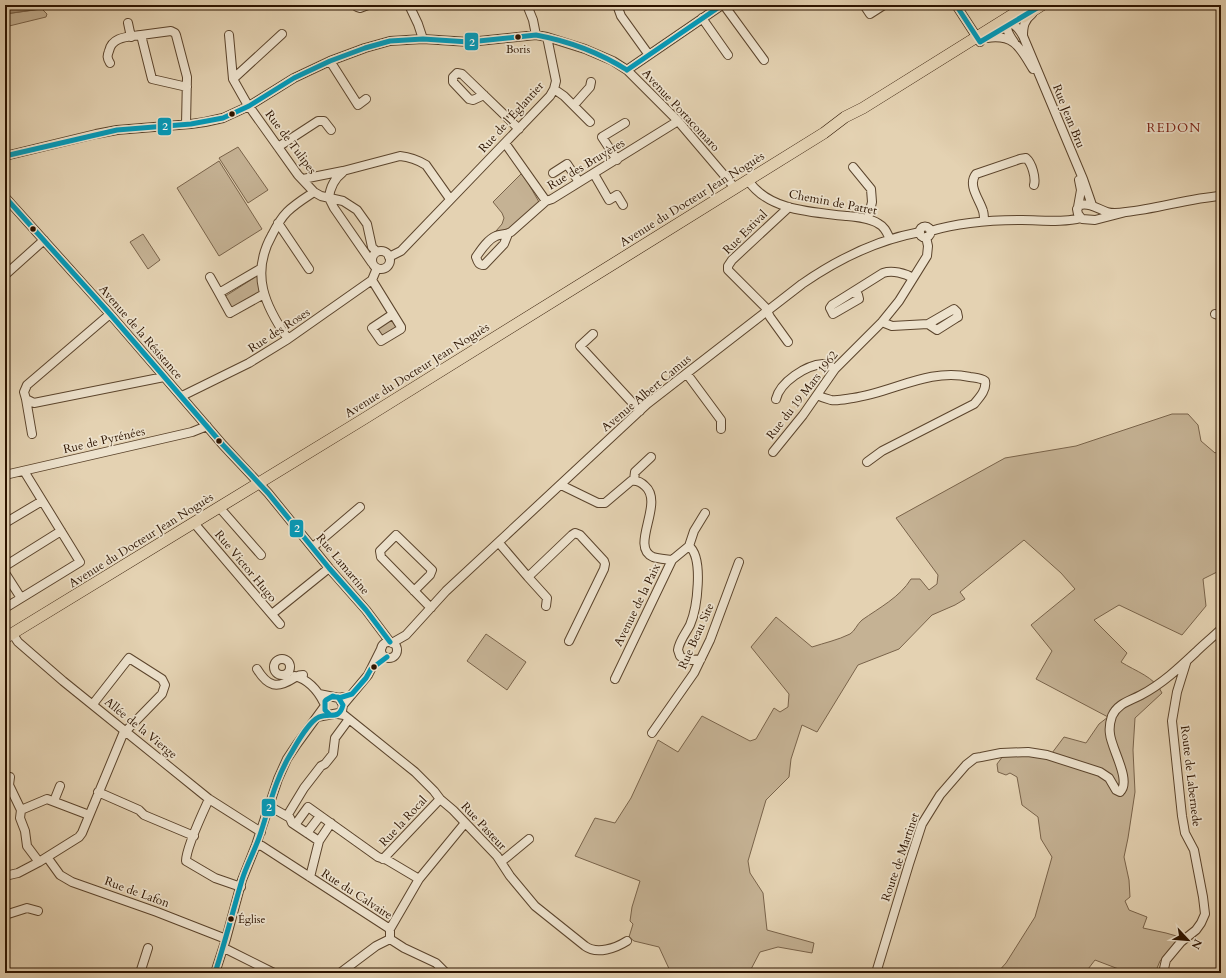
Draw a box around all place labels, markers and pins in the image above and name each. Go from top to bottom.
marker: Boris [513,32,523,42]
place label: Boris [506,42,530,57]
unlabelled marker [227,109,237,119]
unlabelled marker [28,224,38,234]
unlabelled marker [214,436,224,446]
unlabelled marker [369,662,379,672]
place label: Église [238,912,266,927]
marker: Église [226,914,236,924]

